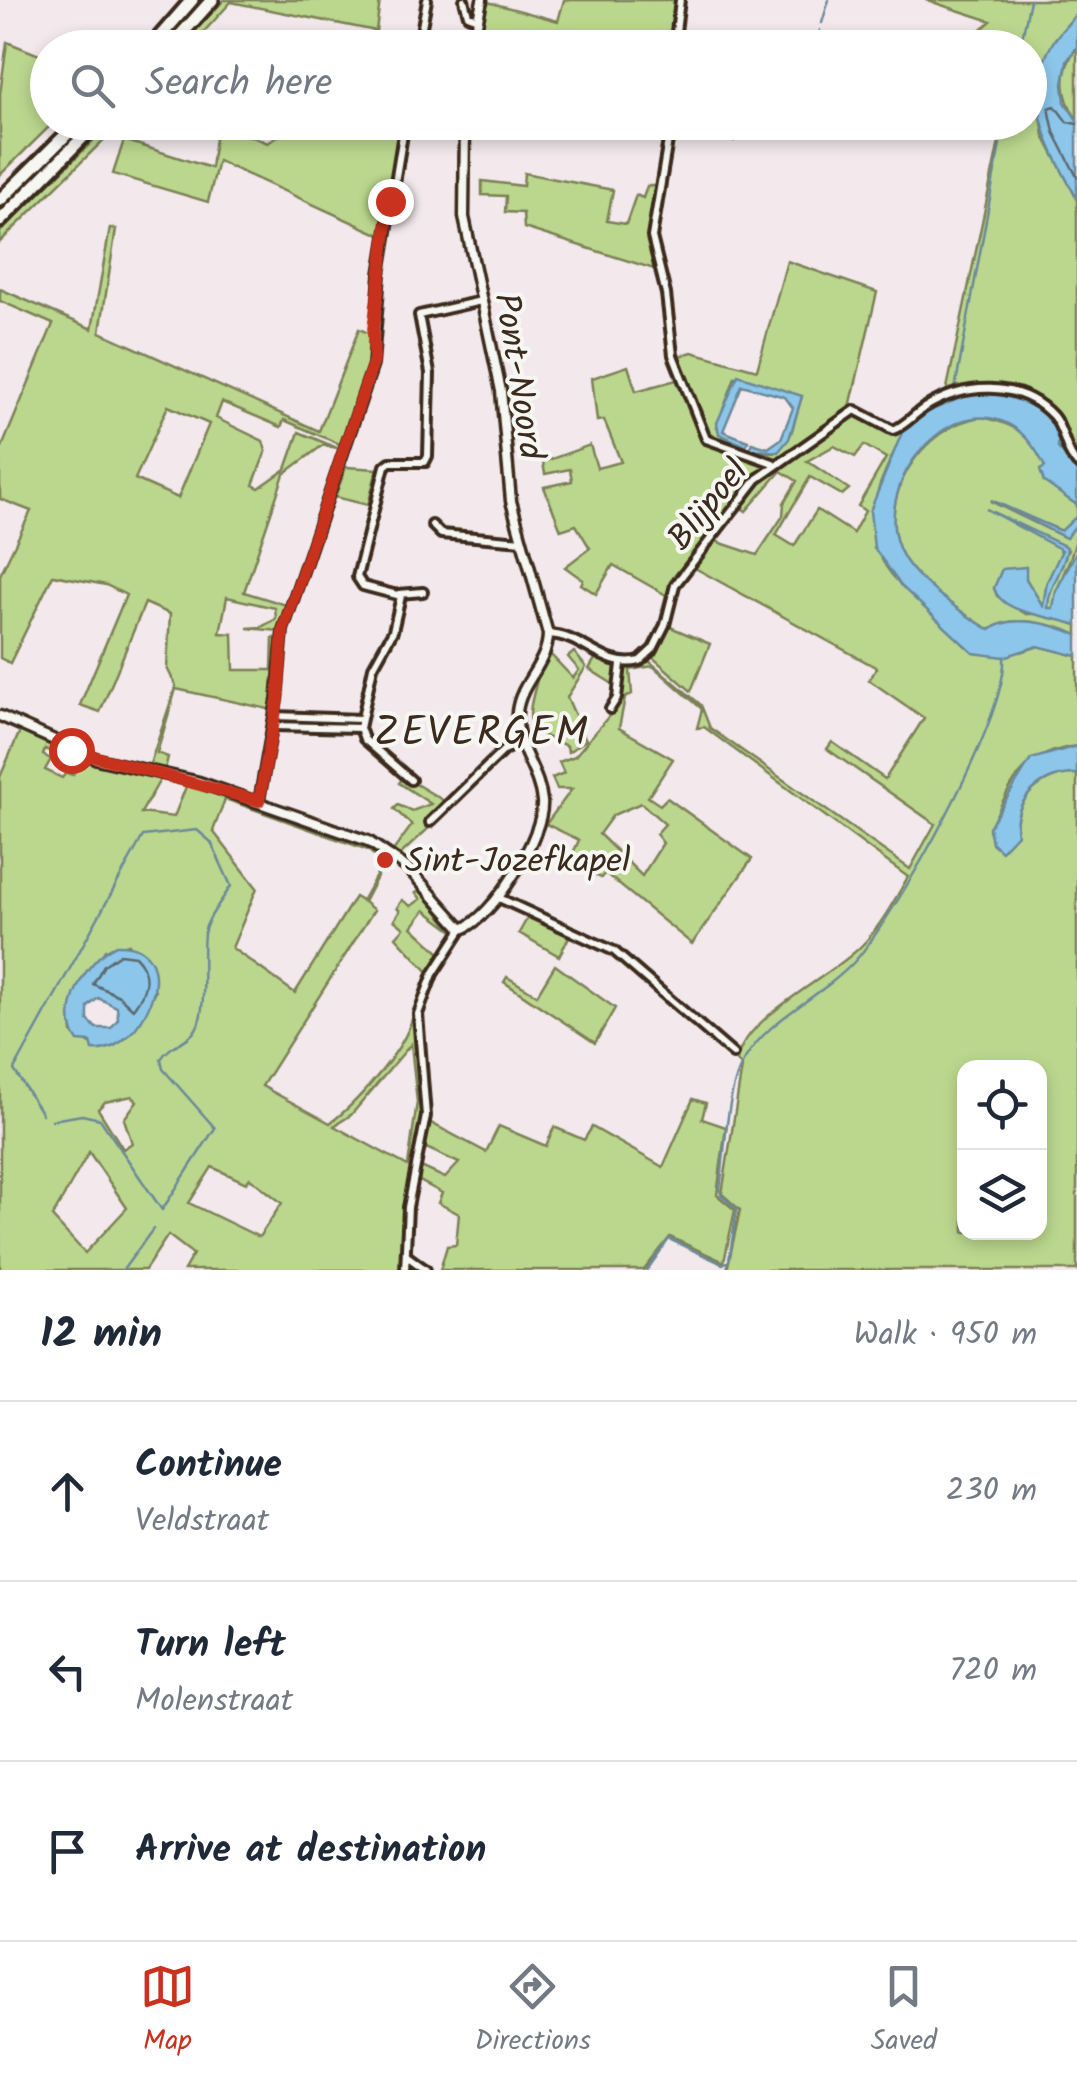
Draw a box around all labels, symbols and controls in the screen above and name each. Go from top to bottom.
search box [30,30,1047,140]
text: Search here [145,55,332,115]
icon: search [65,58,120,113]
route end [368,179,414,225]
street label: Pont-Noord [476,289,558,465]
street label: Blijpoel [655,447,764,564]
district label: ZEVERGEM [374,702,590,766]
route start [49,728,95,774]
place label: Sint-Jozefkapel [405,835,631,891]
marker: Sint-Jozefkapel [374,849,396,871]
map controls [957,1060,1047,1240]
button: locate [957,1060,1047,1150]
button: layers [957,1150,1047,1240]
text: 12 min [40,1302,162,1369]
text: Walk · 950 m [854,1310,1037,1361]
text: Continue [135,1436,282,1496]
icon: ahead [40,1464,95,1519]
text: 230 m [946,1466,1037,1517]
text: Veldstraat [135,1496,269,1547]
text: Turn left [135,1616,286,1676]
icon: left [40,1644,95,1699]
text: 720 m [949,1646,1037,1697]
text: Molenstraat [135,1676,293,1727]
text: Arrive at destination [135,1821,486,1881]
icon: arrive [40,1824,95,1879]
tab: Map [140,1959,195,2064]
tab: Directions [475,1959,591,2064]
tab: Saved [871,1959,937,2064]

